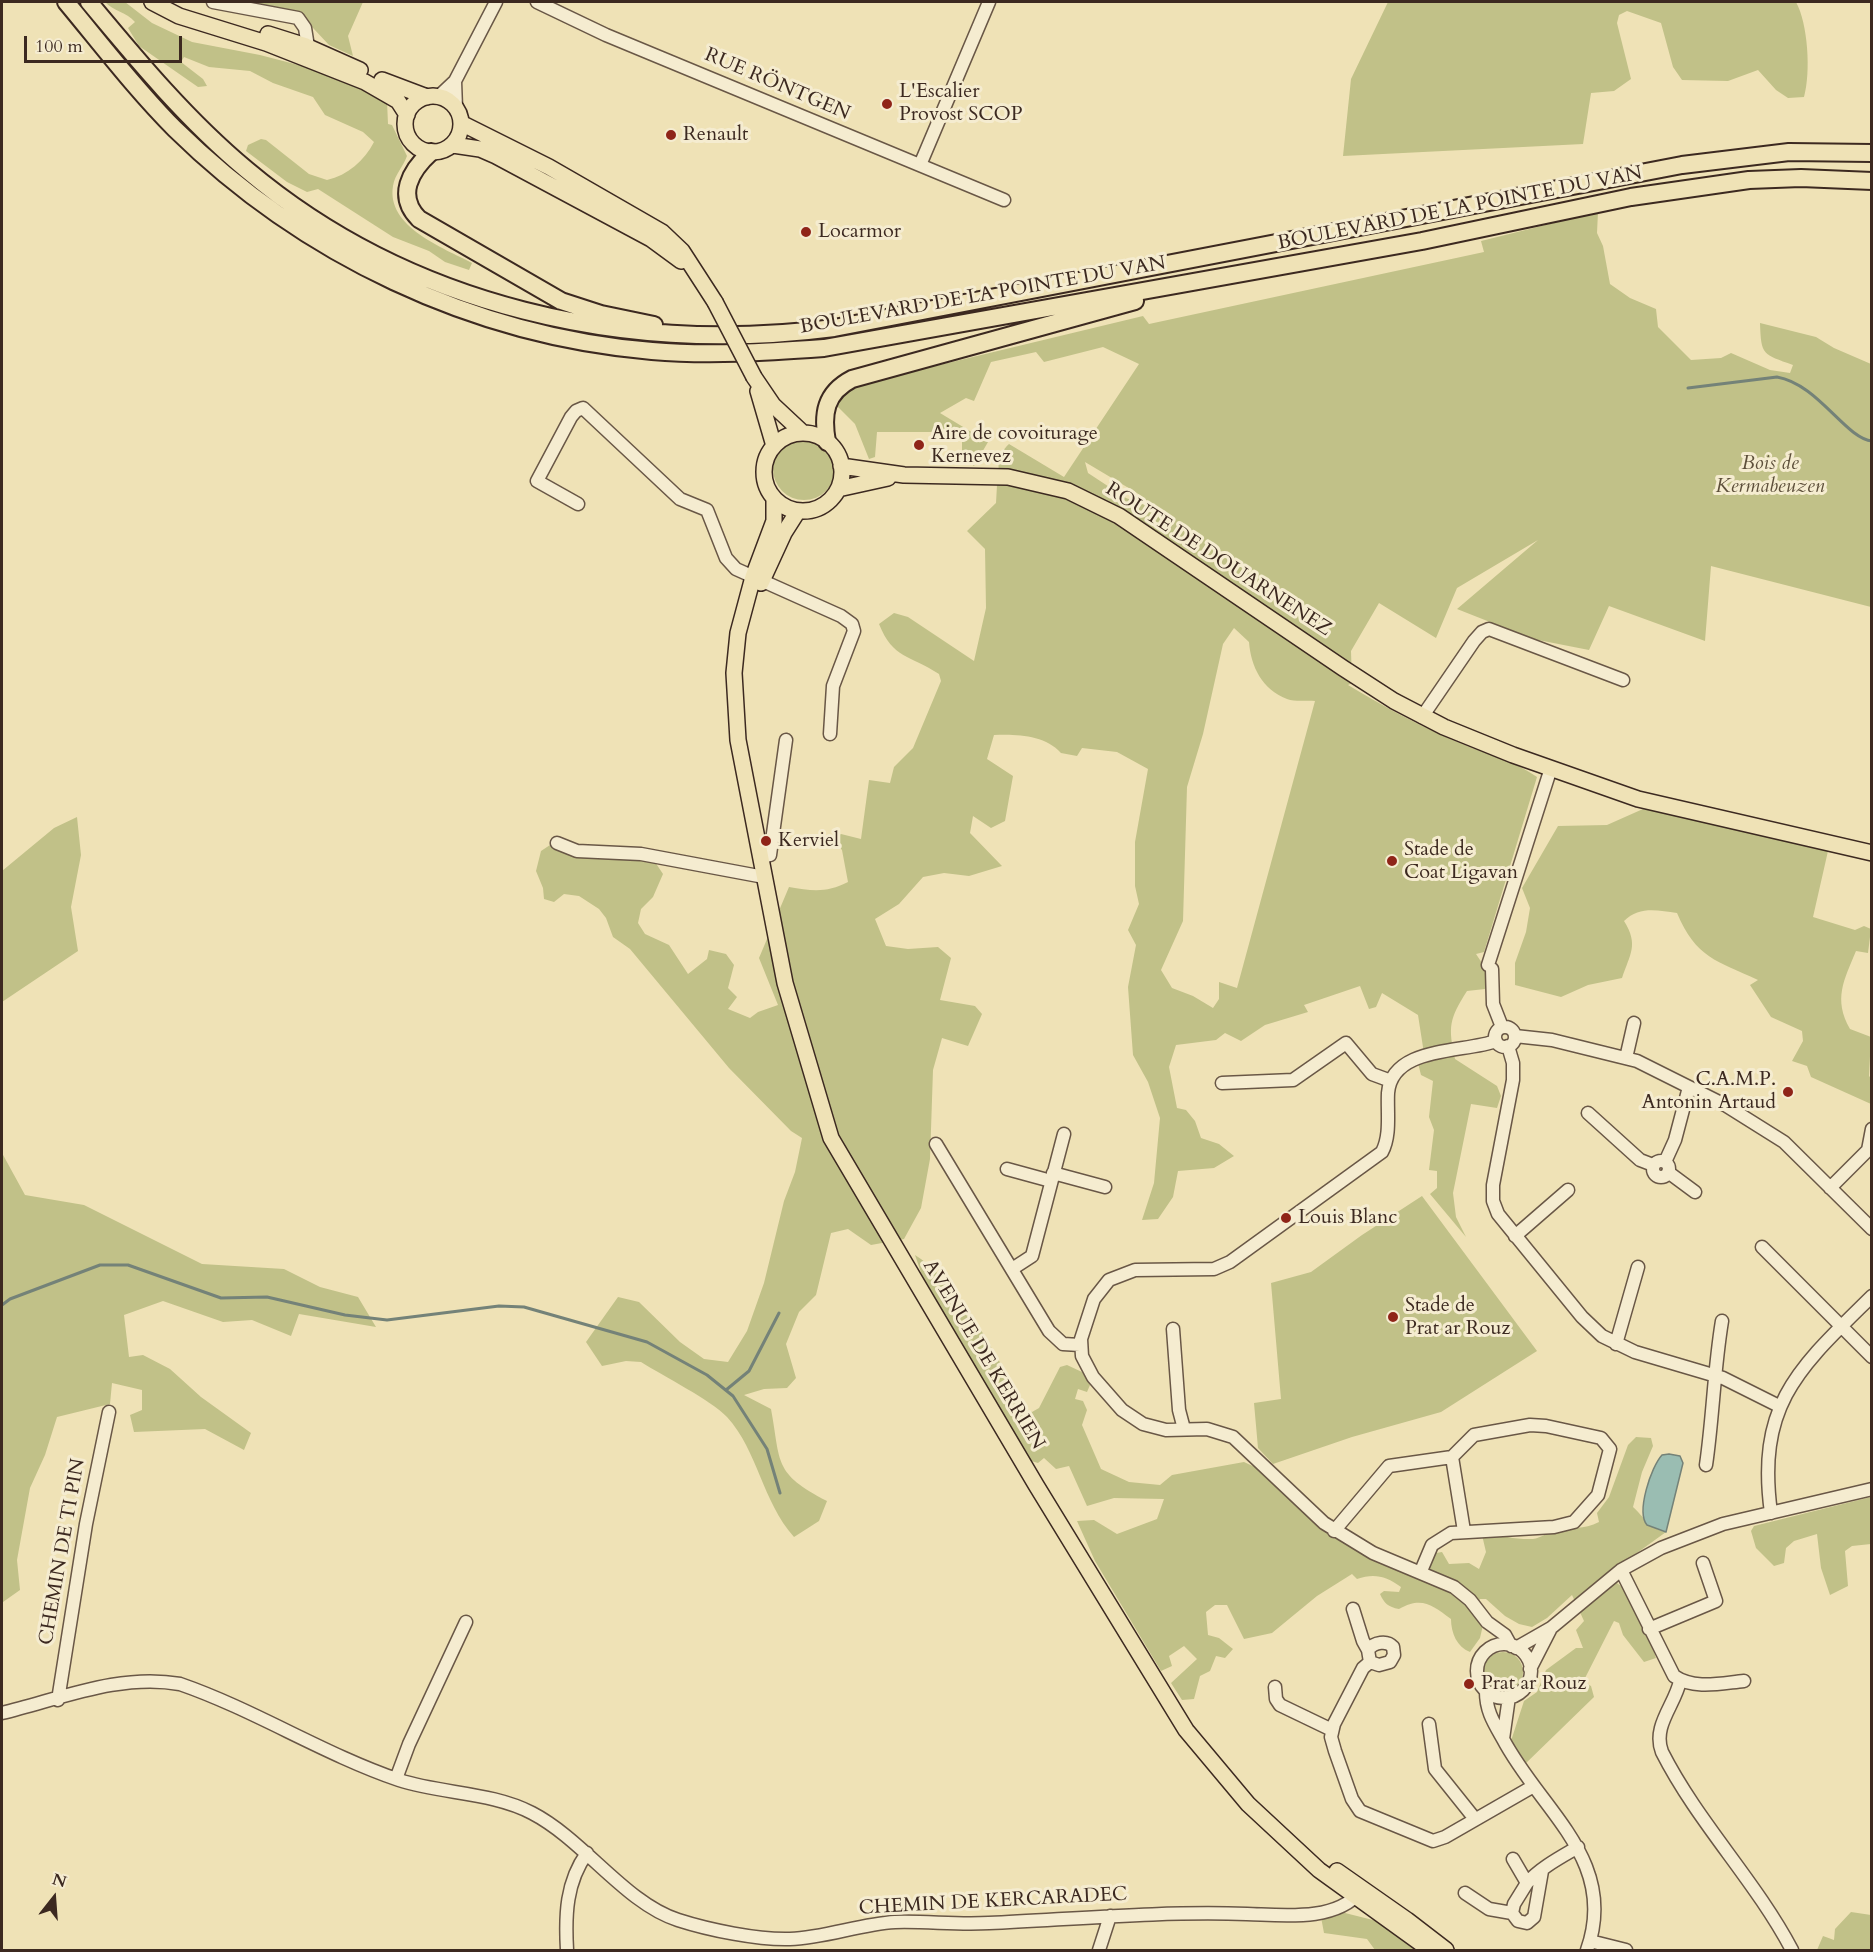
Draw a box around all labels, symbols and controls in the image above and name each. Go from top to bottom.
scale bar [27,24,184,62]
text: 100 m [35,34,83,59]
street label: RUE RÖNTGEN [701,43,853,127]
place label: L'Escalier Provost SCOP [899,80,1023,127]
marker: L'Escalier Provost SCOP [880,97,894,111]
place label: Renault [683,123,748,147]
marker: Renault [664,128,678,142]
street label: BOULEVARD DE LA POINTE DU VAN [1276,162,1644,256]
place label: Locarmor [818,220,901,244]
marker: Locarmor [799,225,813,239]
street label: BOULEVARD DE LA POINTE DU VAN [798,252,1168,340]
place label: Aire de covoiturage Kernevez [931,422,1098,469]
marker: Aire de covoiturage Kernevez [912,438,926,452]
park label: Bois de Kermabeuzen [1716,452,1824,499]
street label: ROUTE DE DOUARNENEZ [1100,478,1336,642]
place label: Kerviel [778,829,839,853]
marker: Kerviel [759,834,773,848]
place label: Stade de Coat Ligavan [1404,838,1518,885]
marker: Stade de Coat Ligavan [1385,854,1399,868]
place label: C.A.M.P. Antonin Artaud [1641,1068,1776,1115]
marker: C.A.M.P. Antonin Artaud [1781,1085,1795,1099]
place label: Louis Blanc [1298,1206,1397,1230]
marker: Louis Blanc [1279,1211,1293,1225]
street label: AVENUE DE KERRIEN [917,1256,1049,1454]
place label: Stade de Prat ar Rouz [1405,1294,1510,1341]
marker: Stade de Prat ar Rouz [1386,1310,1400,1324]
street label: CHEMIN DE TI PIN [35,1457,91,1647]
place label: Prat ar Rouz [1481,1672,1586,1696]
marker: Prat ar Rouz [1462,1677,1476,1691]
north arrow [24,1868,84,1928]
text: N [49,1868,69,1893]
street label: CHEMIN DE KERCARADEC [858,1883,1128,1921]

